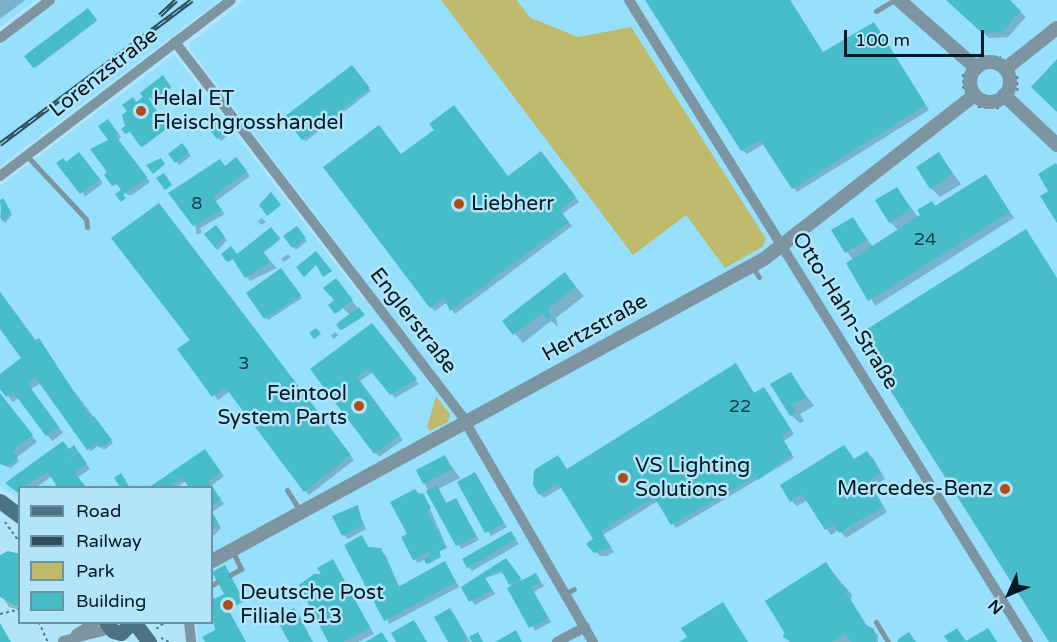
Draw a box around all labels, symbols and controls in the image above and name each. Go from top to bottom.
scale bar [847,18,986,56]
street label: Lorenzstraße [45,23,163,123]
text: 100 m [855,29,910,51]
place label: Helal ET Fleischgrosshandel [153,86,344,136]
marker: Helal ET Fleischgrosshandel [134,104,148,118]
place label: Liebherr [471,191,554,217]
house number: 8 [191,192,203,214]
marker: Liebherr [452,197,466,211]
street label: Otto-Hahn-Straße [786,228,904,394]
house number: 24 [914,228,936,250]
street label: Englerstraße [364,263,462,379]
street label: Hertzstraße [538,289,652,367]
house number: 3 [238,352,250,374]
place label: Feintool System Parts [217,381,347,431]
house number: 22 [729,395,751,417]
marker: Feintool System Parts [352,399,366,413]
place label: VS Lighting Solutions [635,453,750,503]
marker: VS Lighting Solutions [616,471,630,485]
place label: Mercedes-Benz [837,476,993,502]
marker: Mercedes-Benz [998,482,1012,496]
legend [18,486,213,624]
text: Road [76,500,121,522]
text: Railway [76,530,142,552]
text: Park [76,560,114,582]
north arrow [979,564,1039,624]
place label: Deutsche Post Filiale 513 [240,580,384,630]
text: Building [76,590,146,612]
text: N [984,595,1008,618]
marker: Deutsche Post Filiale 513 [221,598,235,612]

